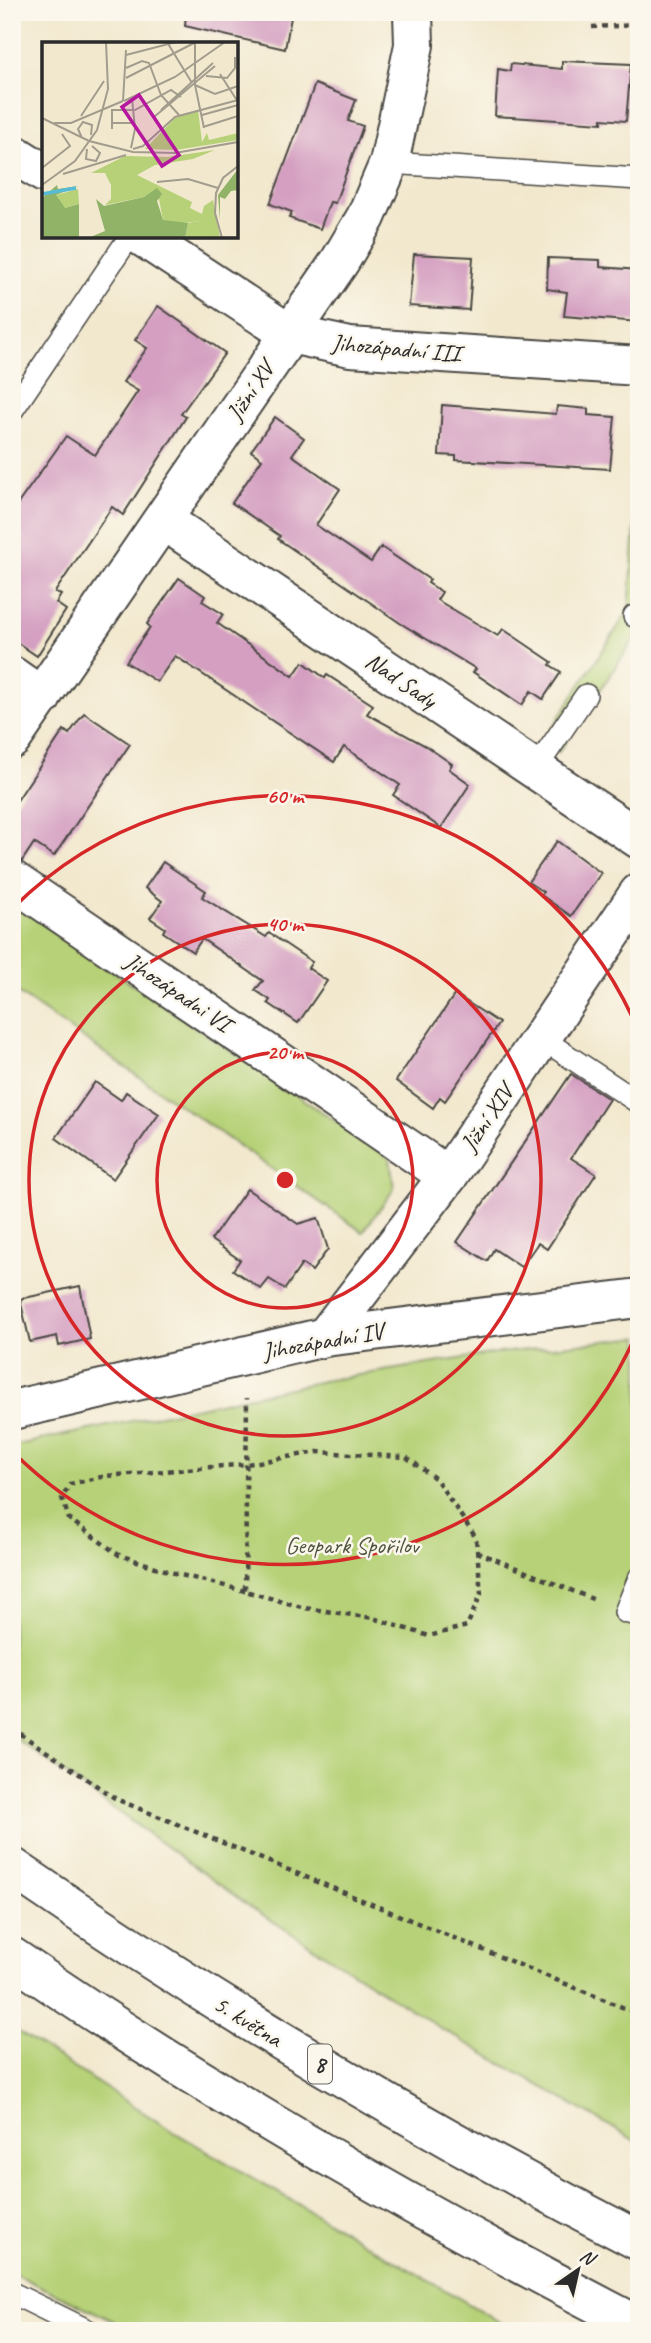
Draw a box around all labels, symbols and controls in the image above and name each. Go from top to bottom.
inset map [42,42,238,238]
street label: Jihozápadní III [329,327,466,369]
street label: Jižní XV [219,351,284,427]
street label: Nad Sady [360,645,444,716]
text: 60 m [267,783,305,809]
text: 40 m [267,911,305,937]
street label: Jihozápadni VI [119,945,241,1041]
text: 20 m [267,1039,305,1065]
street label: Jižní XIV [453,1074,523,1158]
centre of rings [273,1168,297,1192]
street label: Jihozápadní IV [259,1315,390,1367]
park label: Geopark Spořilov [286,1530,420,1560]
street label: 5. května [208,1988,289,2054]
road number: 8 [308,2044,332,2084]
north arrow [542,2234,612,2304]
text: N [575,2243,601,2272]

